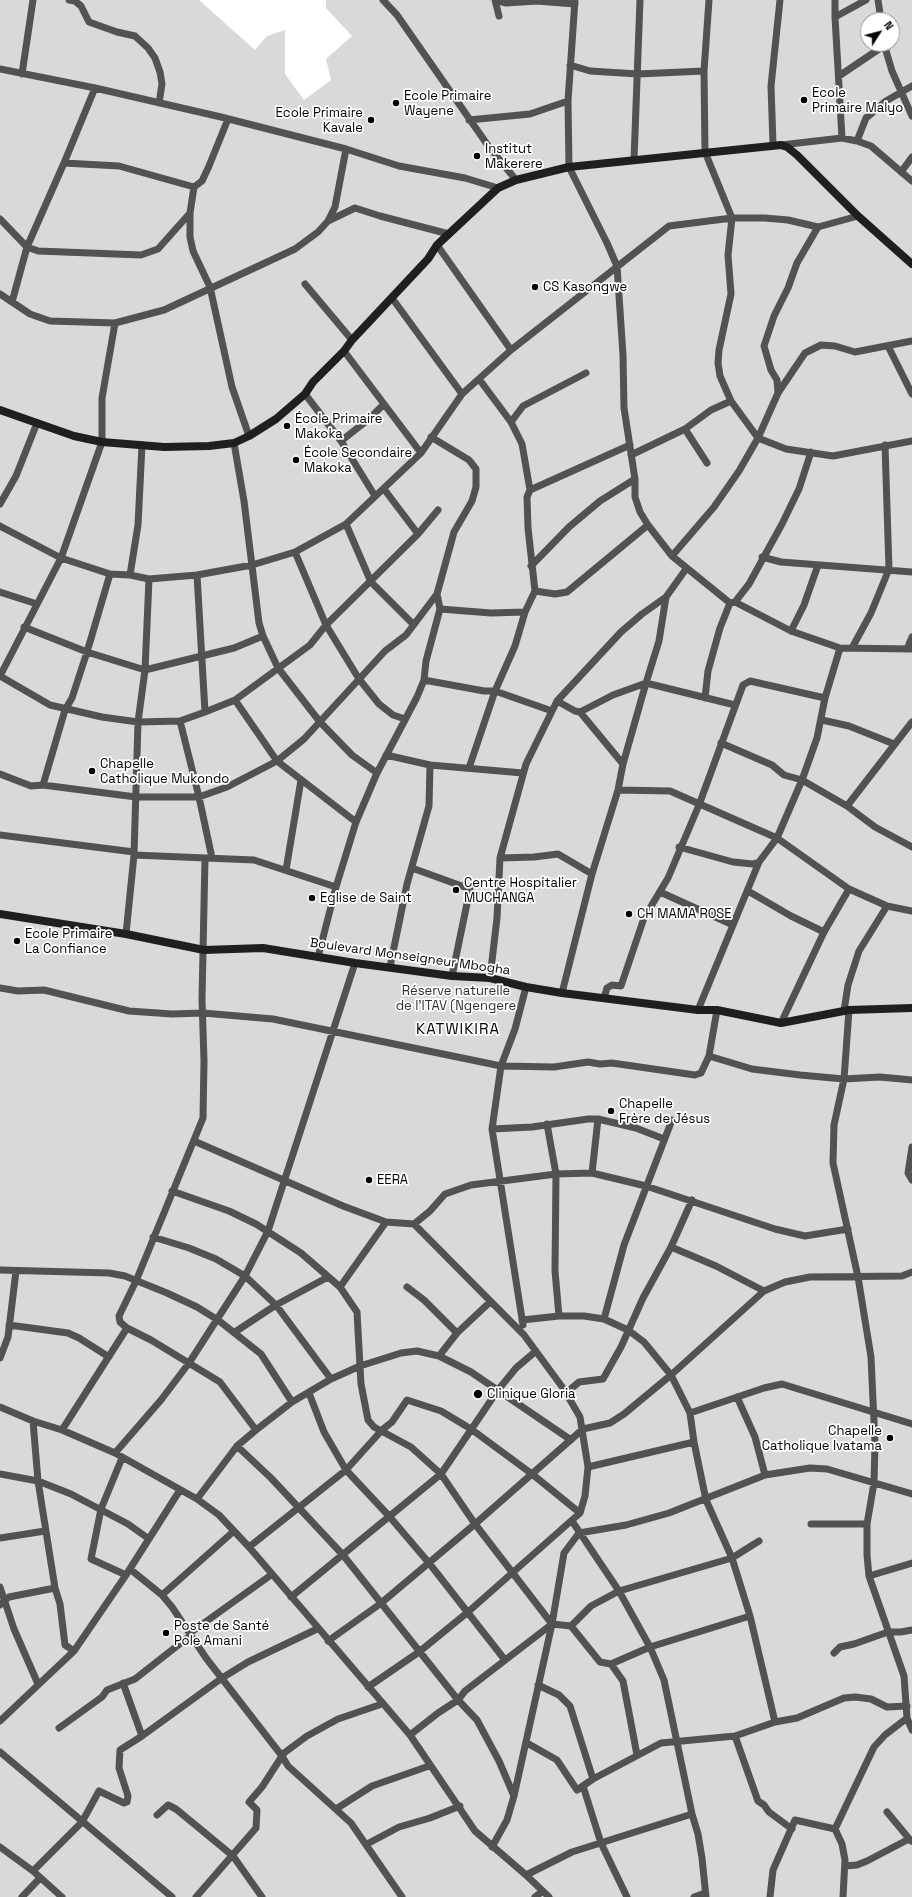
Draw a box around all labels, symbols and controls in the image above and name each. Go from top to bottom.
north arrow [860,12,900,52]
text: N [881,18,897,33]
place label: Ecole Primaire Malyo [812,85,903,116]
place label: Ecole Primaire Wayene [404,88,491,119]
marker: Ecole Primaire Malyo [799,95,809,105]
marker: Ecole Primaire Wayene [391,98,401,108]
place label: Ecole Primaire Kavale [276,105,363,136]
marker: Ecole Primaire Kavale [366,115,376,125]
place label: Institut Makerere [485,141,543,172]
marker: Institut Makerere [472,151,482,161]
place label: CS Kasongwe [543,279,627,295]
marker: CS Kasongwe [530,282,540,292]
place label: École Primaire Makoka [295,411,382,442]
marker: École Primaire Makoka [282,421,292,431]
place label: École Secondaire Makoka [304,445,412,476]
marker: École Secondaire Makoka [291,455,301,465]
place label: Chapelle Catholique Mukondo [100,756,229,787]
marker: Chapelle Catholique Mukondo [87,766,97,776]
place label: Centre Hospitalier MUCHANGA [464,875,577,906]
marker: Centre Hospitalier MUCHANGA [451,885,461,895]
place label: Eglise de Saint [320,890,412,906]
marker: Eglise de Saint [307,893,317,903]
place label: CH MAMA ROSE [637,906,732,922]
marker: CH MAMA ROSE [624,909,634,919]
place label: Ecole Primaire La Confiance [25,926,112,957]
street label: Boulevard Monseigneur Mbogha [309,935,511,979]
marker: Ecole Primaire La Confiance [12,936,22,946]
park label: Réserve naturelle de l'ITAV (Ngengere [396,983,516,1014]
district label: KATWIKIRA [416,1021,500,1039]
place label: Chapelle Frère de Jésus [619,1096,710,1127]
marker: Chapelle Frère de Jésus [606,1106,616,1116]
place label: EERA [377,1172,408,1188]
marker: EERA [364,1175,374,1185]
place label: Clinique Gloria [487,1386,576,1402]
marker: Clinique Gloria [472,1388,484,1400]
place label: Chapelle Catholique Ivatama [762,1423,882,1454]
marker: Chapelle Catholique Ivatama [885,1433,895,1443]
place label: Poste de Santé Pole Amani [174,1618,269,1649]
marker: Poste de Santé Pole Amani [161,1628,171,1638]

